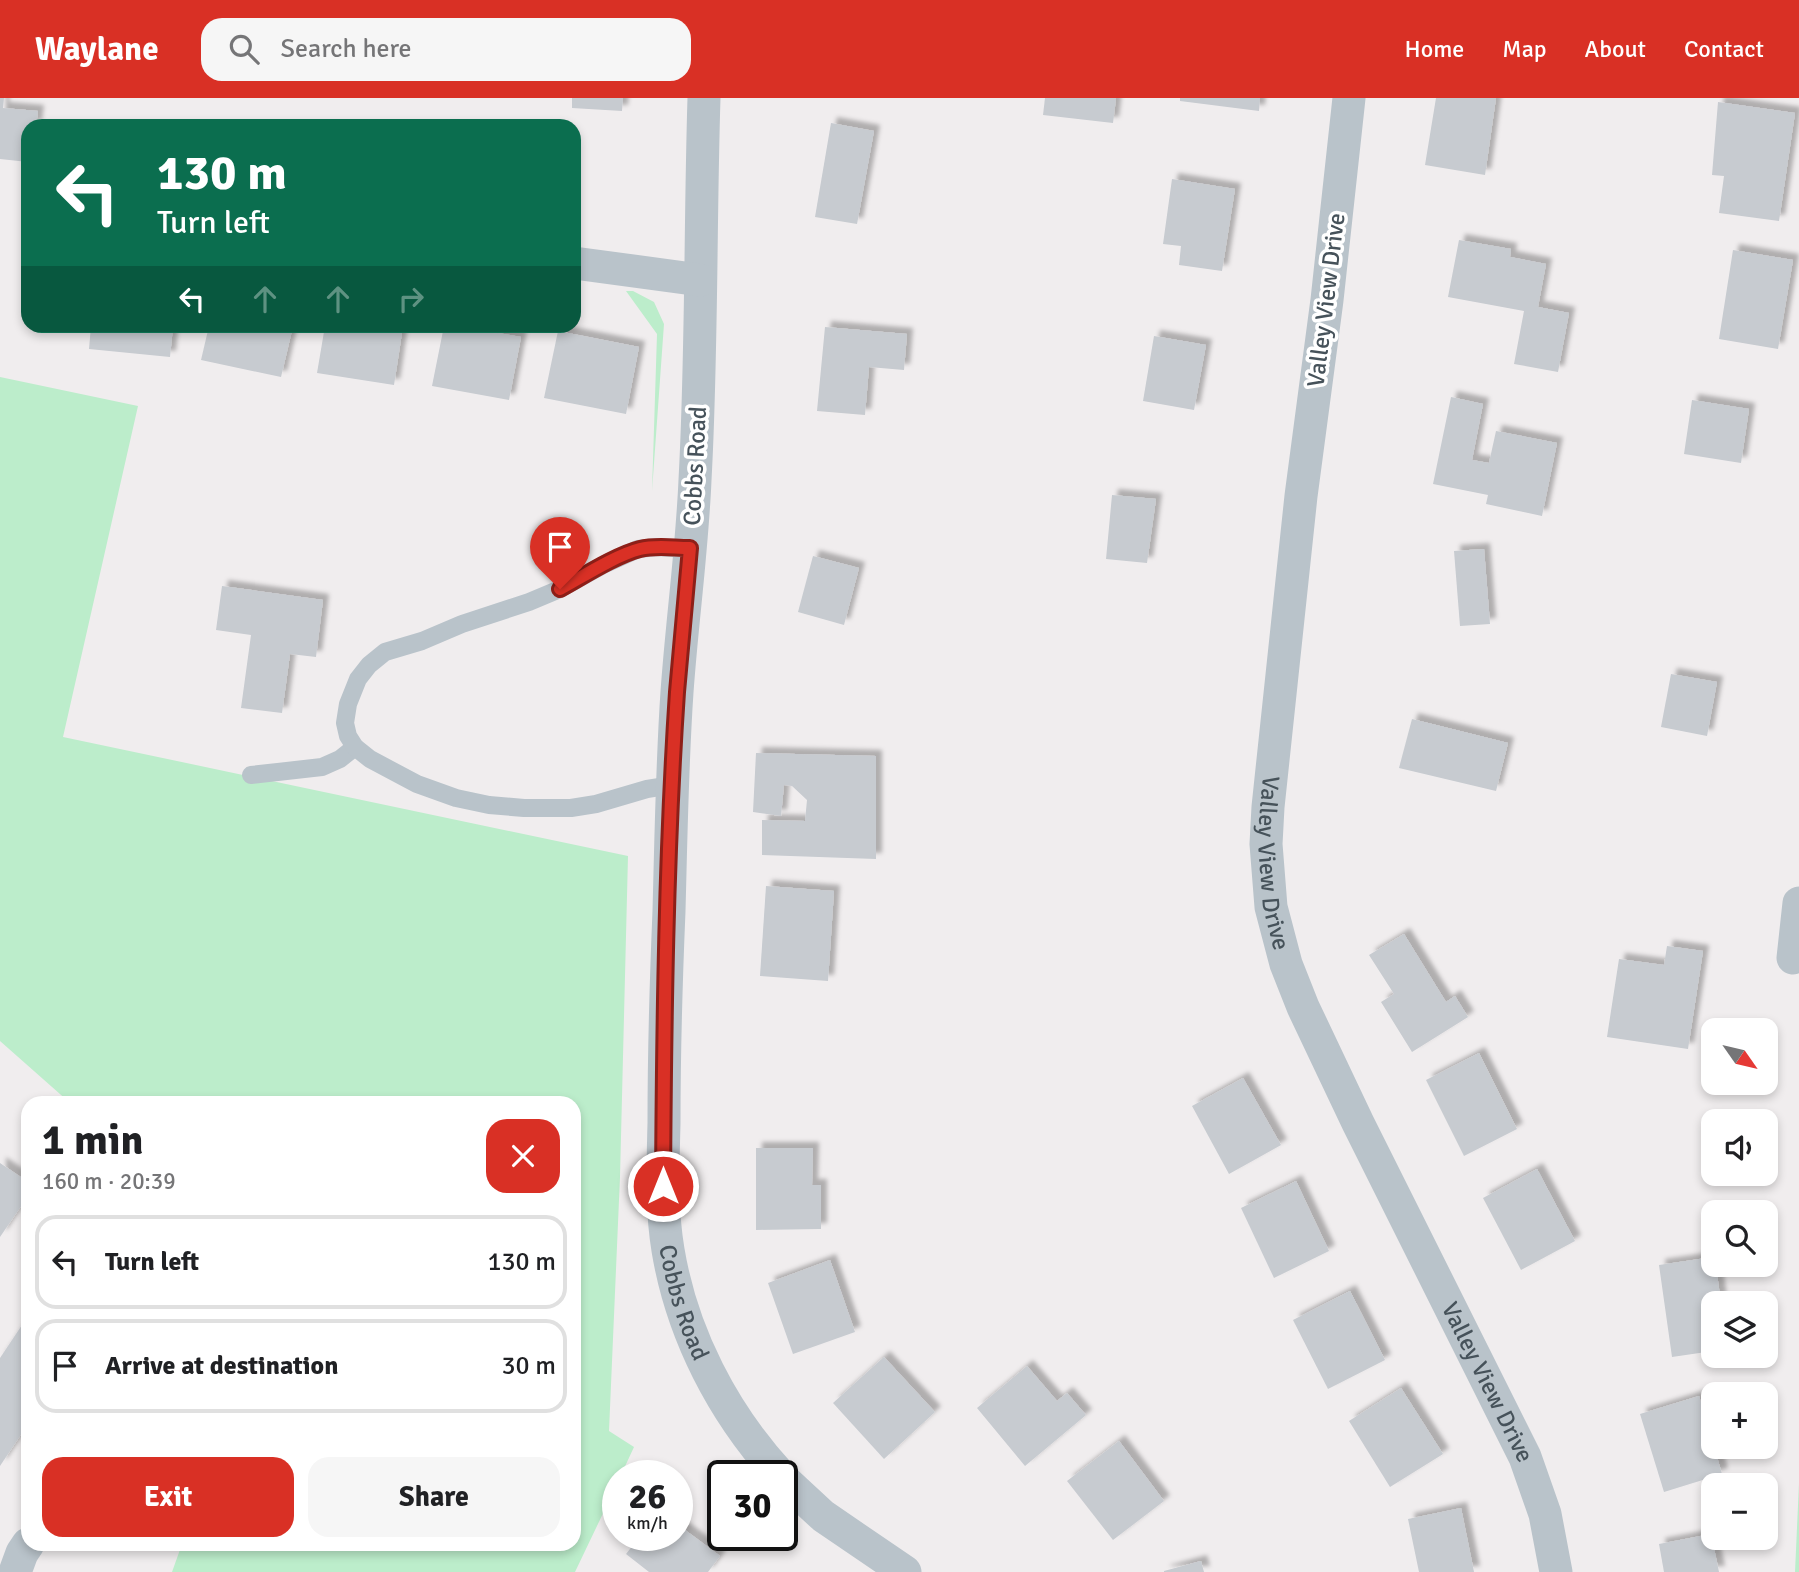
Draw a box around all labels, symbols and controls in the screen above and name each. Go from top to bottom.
search box [201,18,691,81]
text: Waylane [35,29,159,70]
icon: search [225,30,263,68]
text: Search here [281,33,412,65]
text: Home [1404,34,1464,64]
text: Map [1502,34,1547,64]
text: About [1585,34,1646,64]
text: Contact [1684,34,1764,64]
text: 130 m [157,143,287,203]
icon: left [42,147,133,238]
text: Turn left [157,203,270,242]
street label: Valley View Drive [1300,211,1352,389]
icon: left [173,280,211,318]
icon: ahead [246,280,284,318]
icon: ahead [319,280,357,318]
icon: right [392,280,430,318]
street label: Cobbs Road [677,406,713,526]
pin [530,517,590,589]
icon: arrive [541,528,579,566]
street label: Valley View Drive [1251,774,1297,953]
north arrow [1701,1018,1778,1096]
map controls [1701,1018,1778,1550]
button: sound [1701,1109,1778,1186]
text: 1 min [42,1115,143,1166]
button: close [486,1119,560,1193]
position arrow [626,1149,700,1223]
text: 160 m · 20:39 [42,1167,176,1196]
button: search [1701,1200,1778,1277]
street label: Cobbs Road [652,1242,716,1365]
icon: left [46,1243,84,1281]
text: Turn left [105,1246,199,1278]
text: 130 m [487,1246,556,1278]
button: layers [1701,1291,1778,1368]
street label: Valley View Drive [1435,1297,1540,1467]
icon: arrive [46,1347,84,1385]
text: Arrive at destination [105,1350,338,1382]
text: 30 m [501,1350,556,1382]
button: + [1701,1382,1778,1459]
button: Exit [42,1457,294,1537]
button: Share [308,1457,560,1537]
speed limit sign: 30 [707,1460,798,1551]
button: − [1701,1473,1778,1550]
text: 26 [629,1475,666,1518]
text: km/h [627,1512,668,1534]

